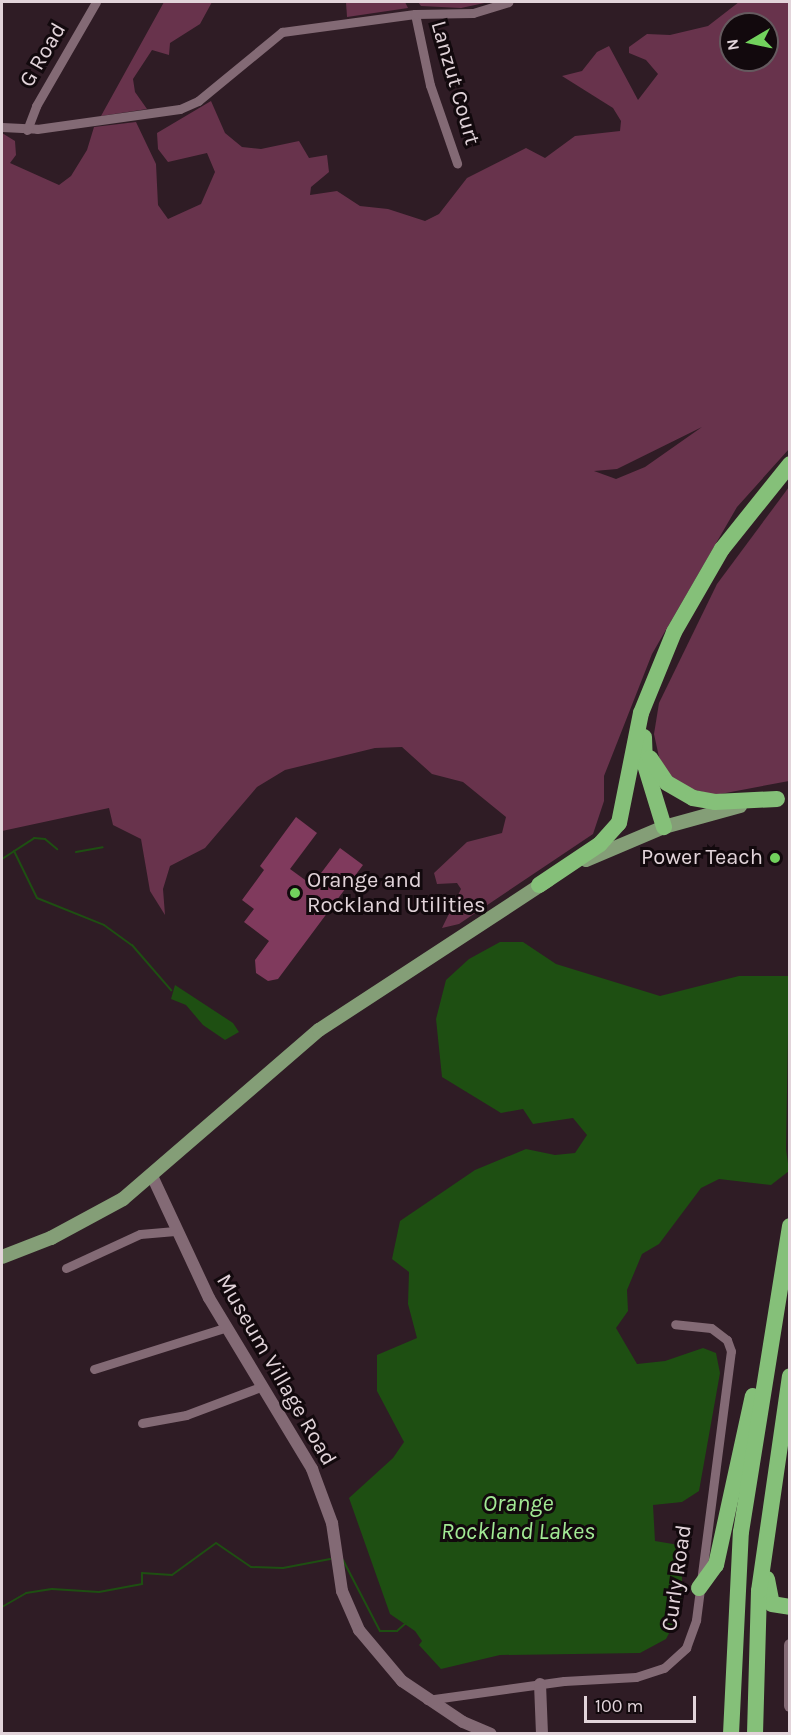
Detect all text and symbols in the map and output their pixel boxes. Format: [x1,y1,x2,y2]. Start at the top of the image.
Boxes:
north arrow [719,12,779,72]
street label: G Road [14,18,72,92]
street label: Lanzut Court [425,18,485,148]
text: N [722,37,743,52]
place label: Power Teach [641,845,763,871]
marker: Power Teach [768,851,782,865]
place label: Orange and Rockland Utilities [307,867,486,918]
marker: Orange and Rockland Utilities [288,886,302,900]
street label: Museum Village Road [210,1269,342,1471]
water label: Orange Rockland Lakes [441,1490,595,1546]
street label: Curly Road [656,1523,698,1633]
scale bar [587,1684,700,1722]
text: 100 m [595,1695,643,1717]

